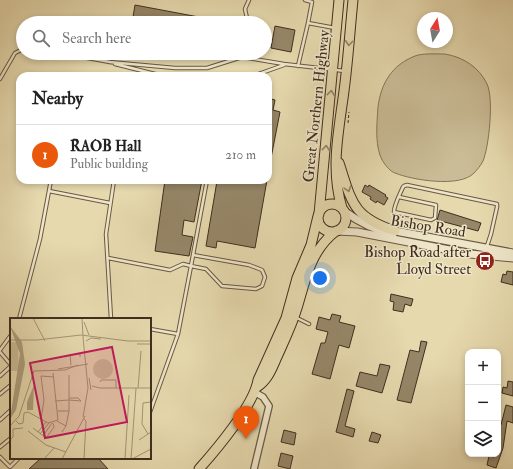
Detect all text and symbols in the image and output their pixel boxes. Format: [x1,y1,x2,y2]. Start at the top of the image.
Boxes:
north arrow [417,12,453,48]
search box [16,16,272,60]
icon: search [30,27,52,49]
text: Search here [62,29,131,48]
street label: Great Northern Highway [299,29,334,183]
one-way arrow [345,40,354,46]
text: Nearby [32,88,83,109]
one-way arrow [327,90,336,96]
text: RAOB Hall [70,137,141,156]
one-way arrow [321,145,330,151]
text: 1 [43,147,47,163]
text: 210 m [225,147,256,163]
text: Public building [70,156,148,172]
one-way arrow [343,185,352,192]
street label: Bishop Road [389,211,468,243]
place label: Bishop Road after Lloyd Street [364,243,471,279]
bus stop icon: Bishop Road after Lloyd Street [474,250,496,272]
your location [310,268,330,288]
inset map [10,318,151,459]
map controls [465,349,501,457]
button: + [465,349,501,385]
button: − [465,385,501,421]
pin: 1 [233,406,259,439]
button: layers [465,421,501,457]

